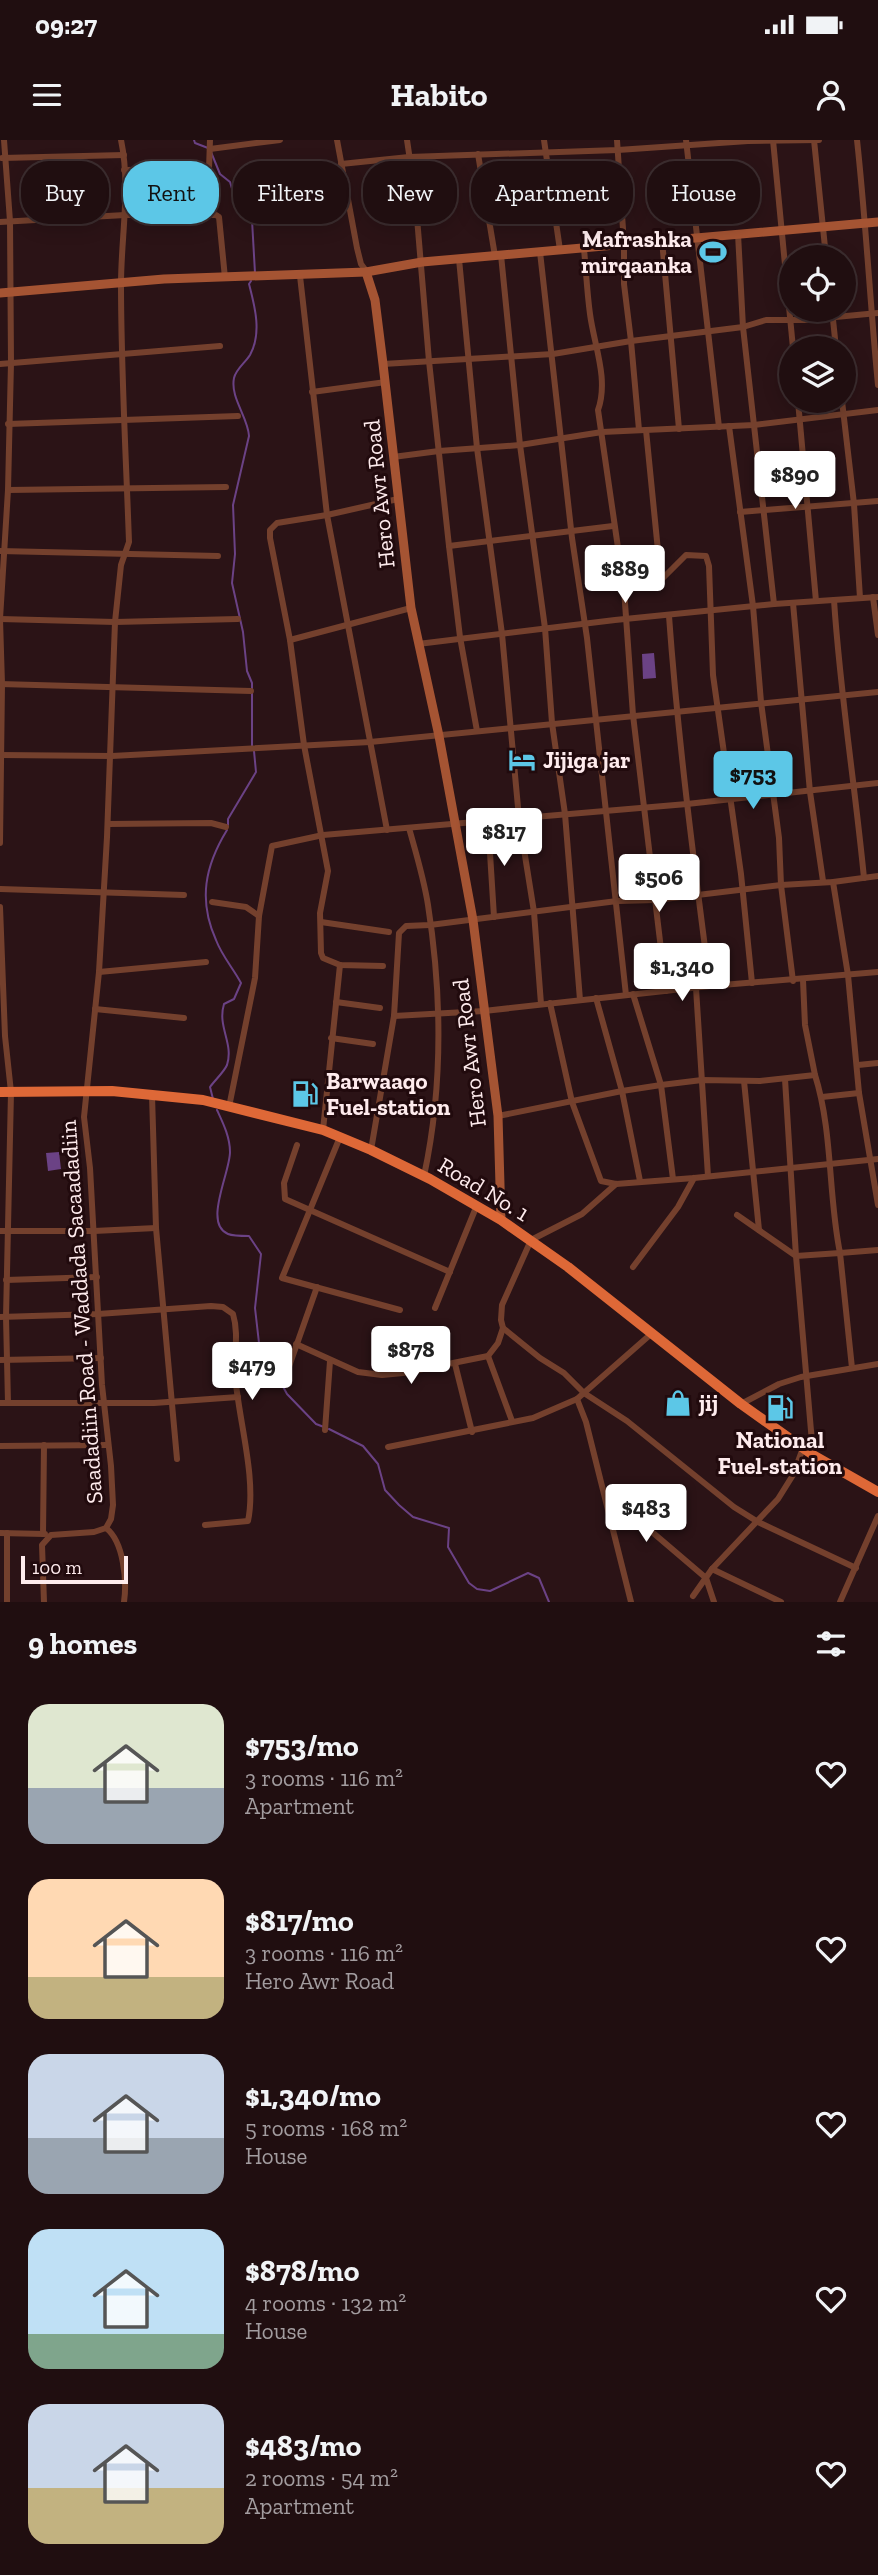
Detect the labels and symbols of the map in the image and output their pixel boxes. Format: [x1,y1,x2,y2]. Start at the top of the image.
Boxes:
place label: Mafrashka mirqaanka [581,225,692,279]
sports icon: Mafrashka mirqaanka [698,237,728,267]
street label: Hero Awr Road [357,418,401,570]
pin: $890 [754,452,836,511]
pin: $889 [584,546,666,605]
hotel icon: Jijiga jar [507,745,537,775]
place label: Jijiga jar [543,746,630,774]
pin: $753 [712,752,794,811]
pin: $817 [463,808,545,868]
pin: $506 [618,854,700,914]
pin: $1,340 [625,944,739,1003]
street label: Hero Awr Road [446,977,492,1129]
place label: Barwaaqo Fuel-station [326,1067,451,1121]
fuel station icon: Barwaaqo Fuel-station [290,1079,320,1109]
street label: Saadadiin Road - Waddada Sacaadadiin [54,1119,108,1505]
street label: Road No. 1 [433,1151,535,1227]
pin: $878 [370,1326,452,1386]
pin: $479 [211,1342,293,1402]
shop icon: jij [663,1388,693,1418]
place label: jij [698,1389,718,1417]
fuel station icon: National Fuel-station [765,1393,795,1423]
place label: National Fuel-station [718,1426,843,1480]
pin: $483 [605,1484,687,1544]
scale bar [21,1553,128,1585]

